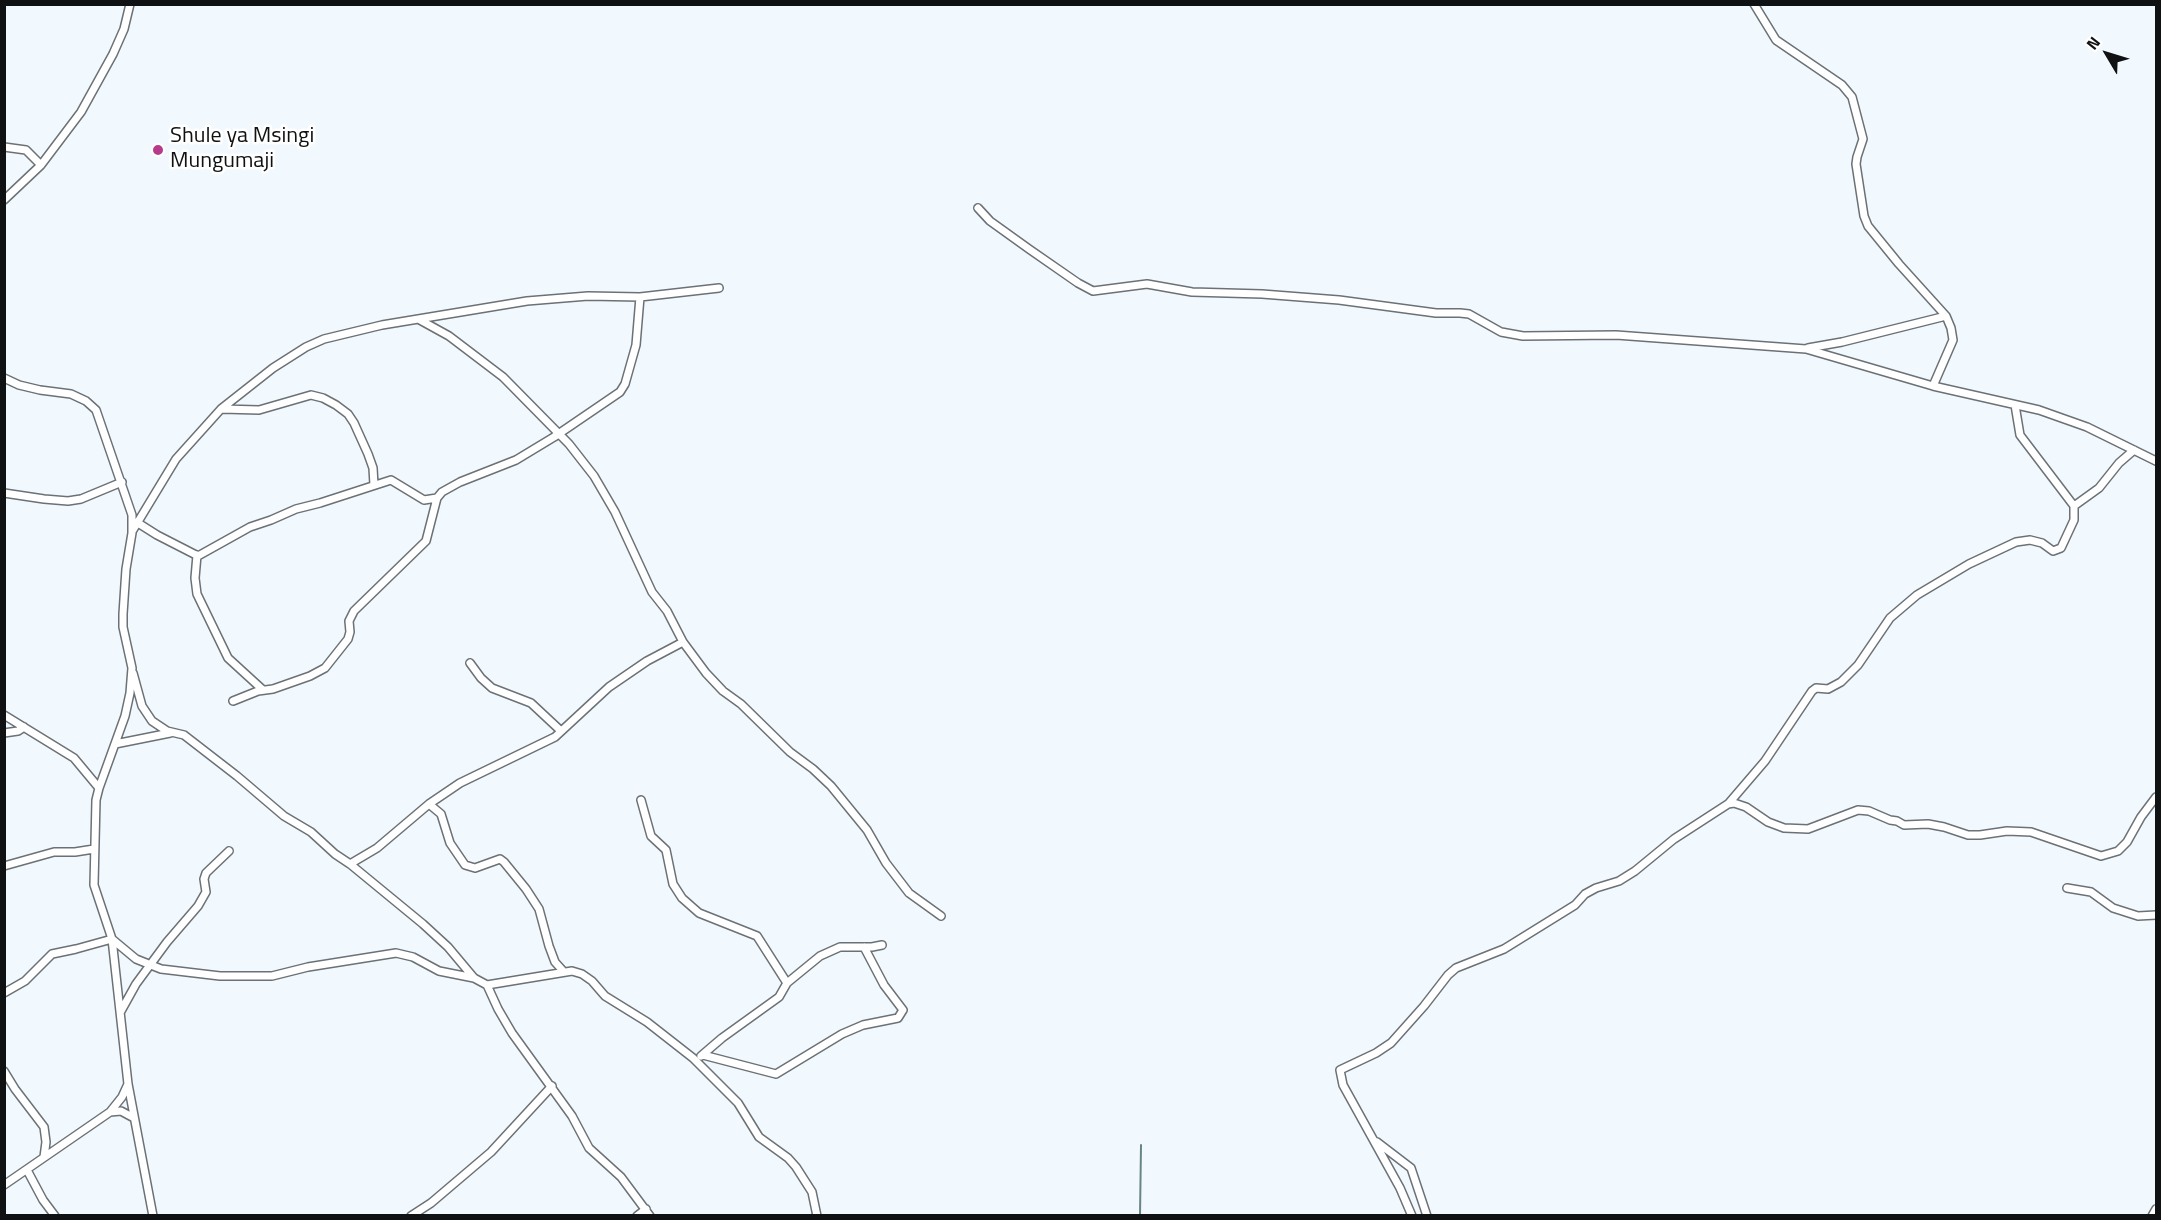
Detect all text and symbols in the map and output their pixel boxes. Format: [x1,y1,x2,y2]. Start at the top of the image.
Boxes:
north arrow [2077,24,2137,84]
text: N [2080,31,2106,55]
place label: Shule ya Msingi Mungumaji [170,124,314,176]
marker: Shule ya Msingi Mungumaji [151,143,165,157]

